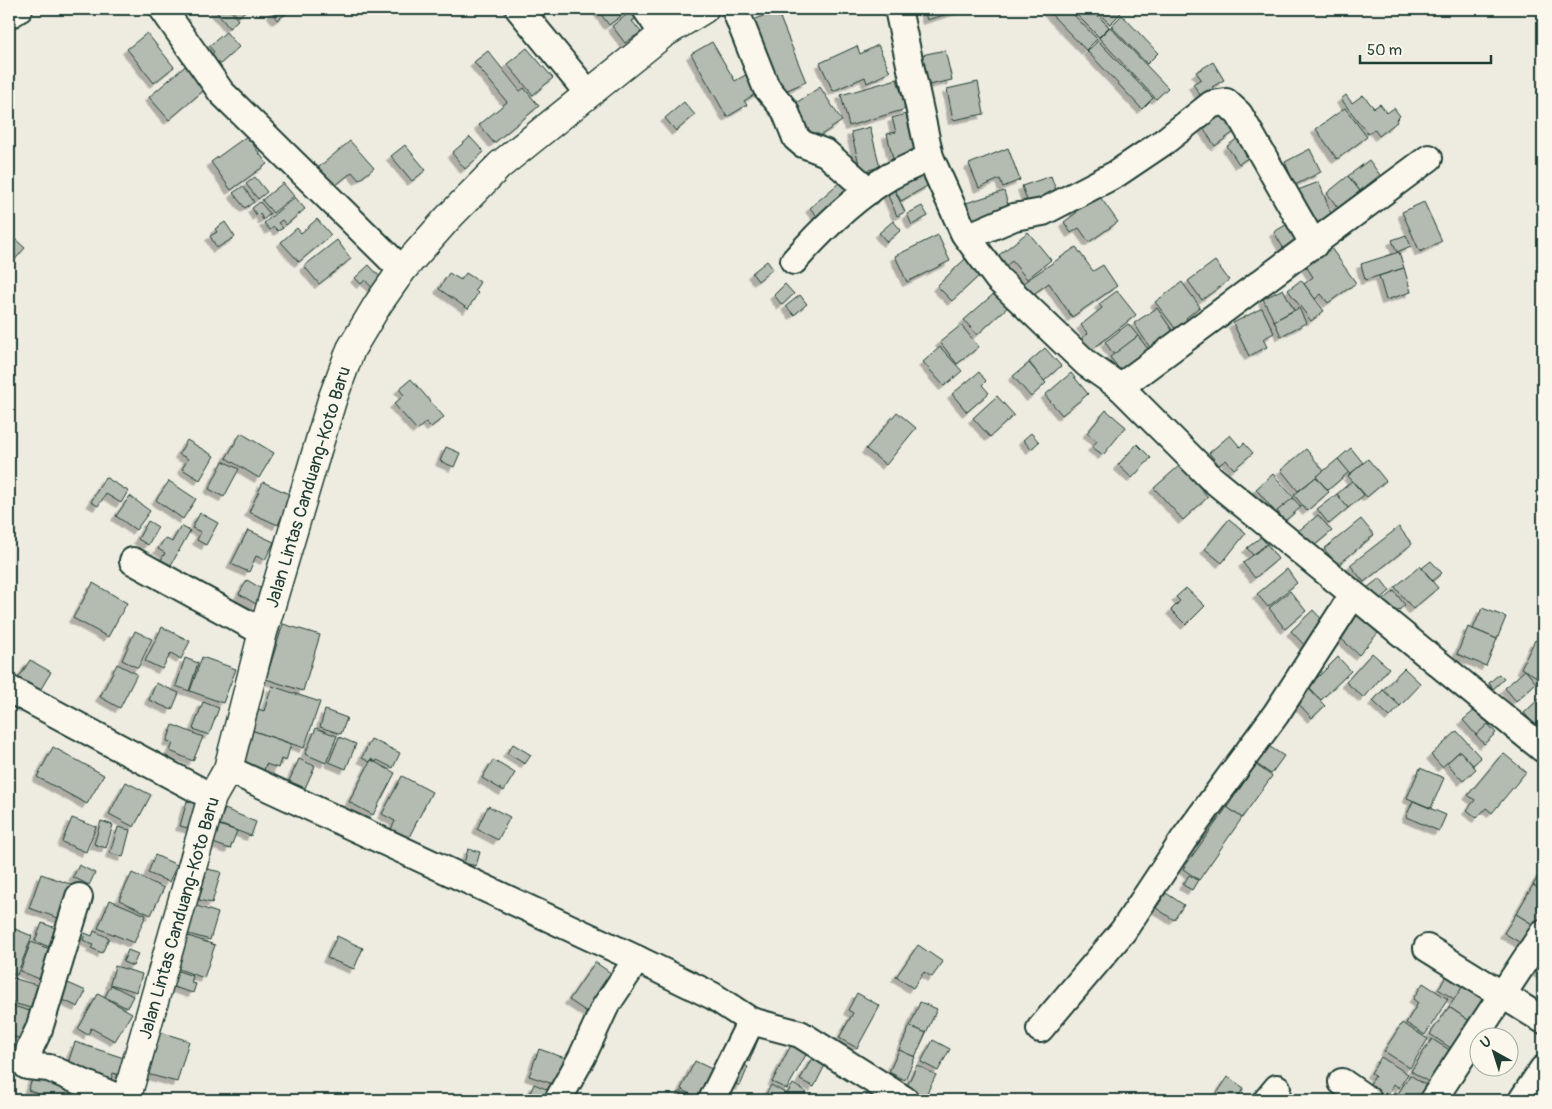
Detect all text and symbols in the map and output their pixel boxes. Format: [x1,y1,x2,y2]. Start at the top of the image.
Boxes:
scale bar [1360,32,1491,64]
text: 50 m [1367,41,1402,60]
street label: Jalan Lintas Canduang-Koto Baru [261,364,356,611]
street label: Jalan Lintas Canduang-Koto Baru [134,794,225,1042]
north arrow [1470,1026,1520,1076]
text: U [1477,1033,1495,1052]

